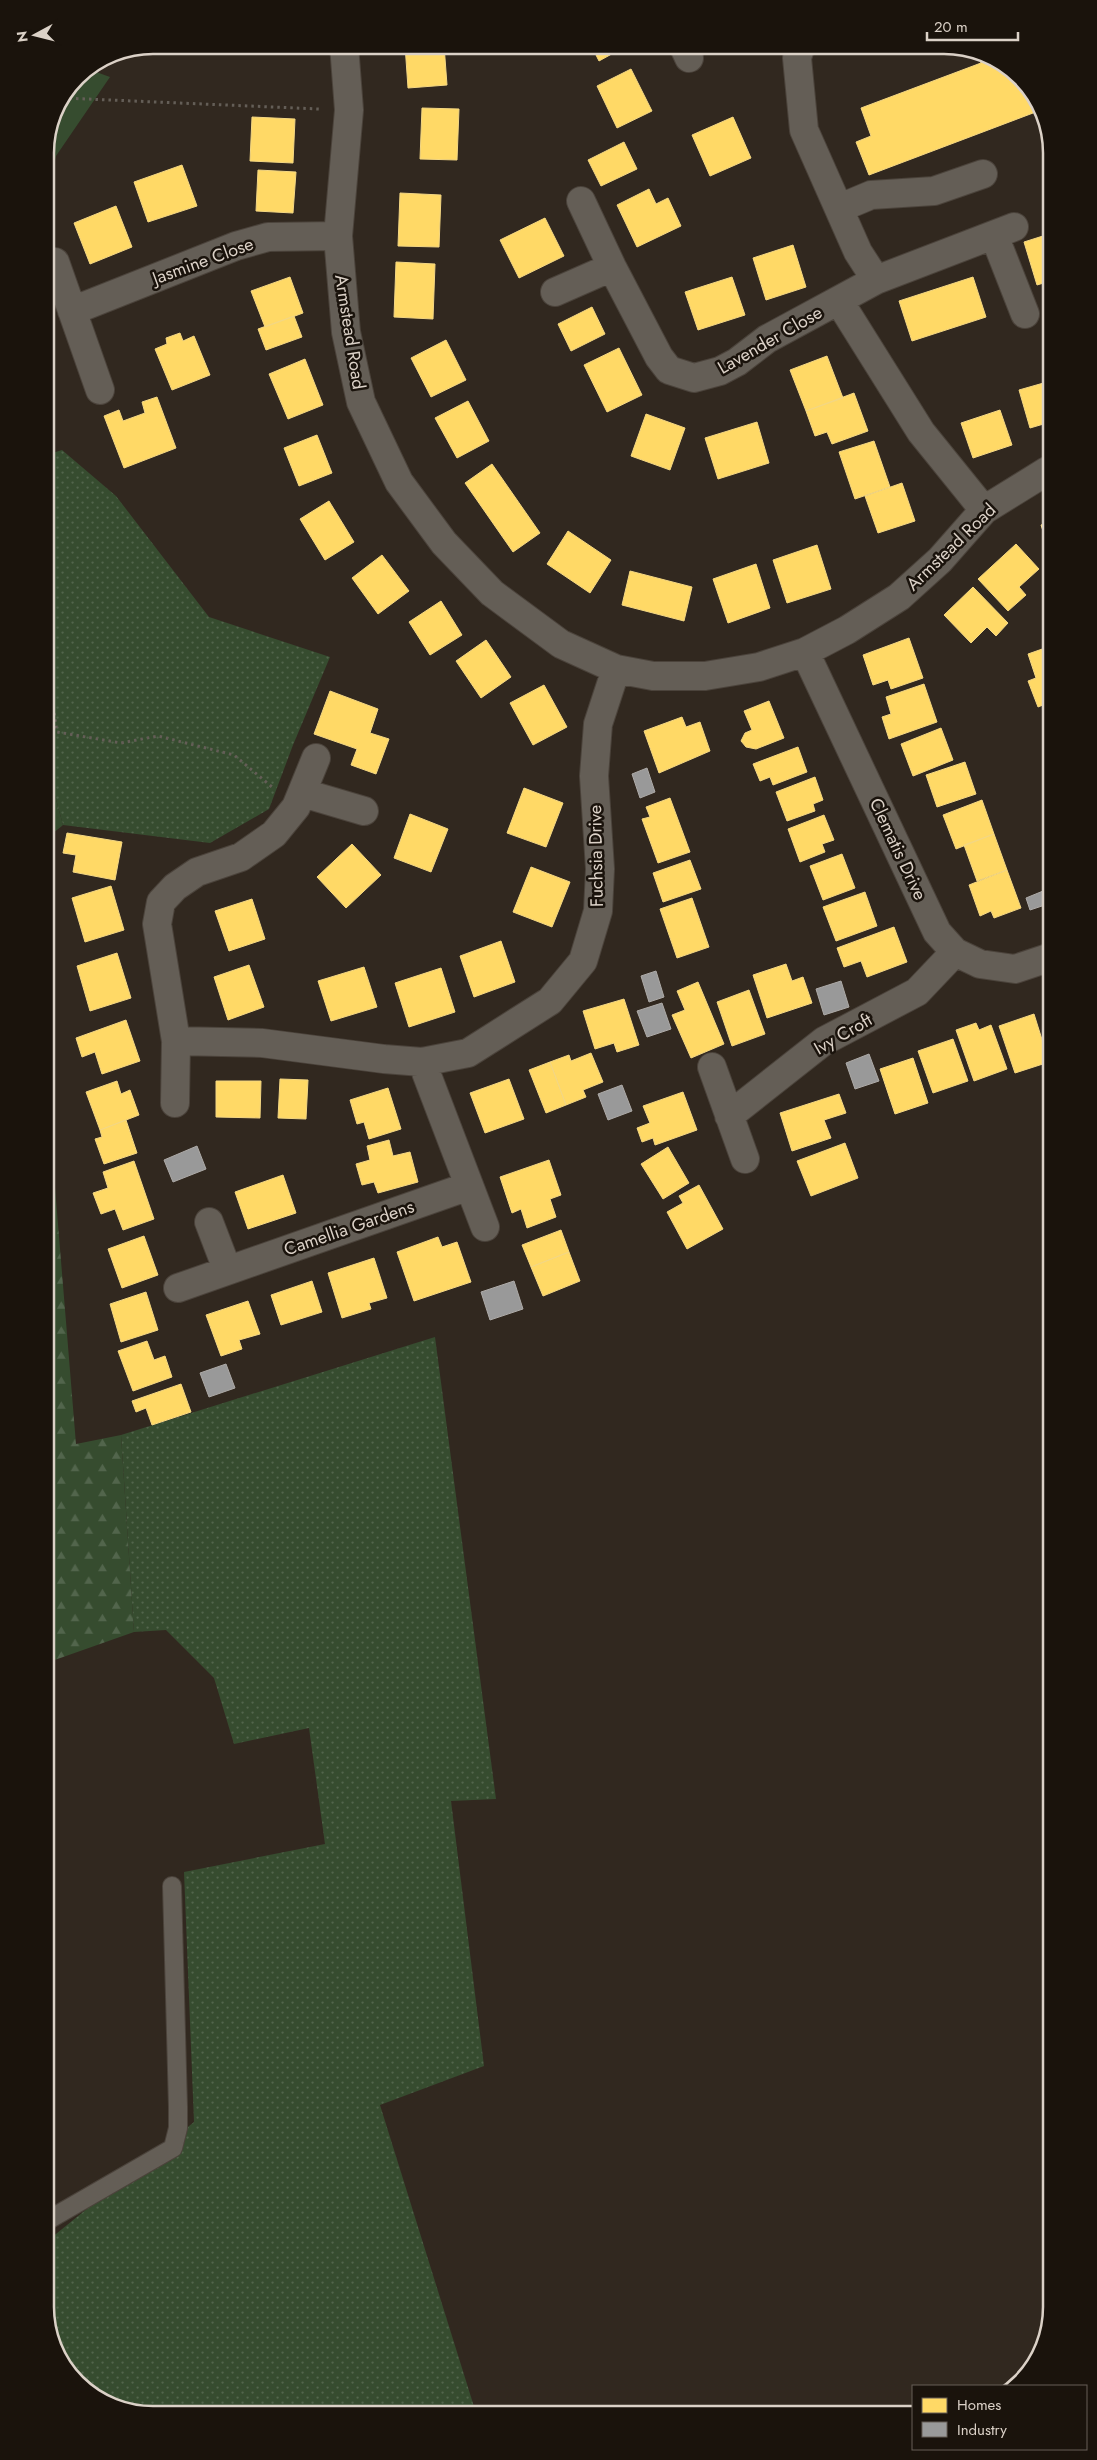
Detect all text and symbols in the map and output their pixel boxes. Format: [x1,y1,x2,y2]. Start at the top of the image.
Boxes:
north arrow [10,10,60,60]
scale bar [927,10,1018,42]
text: 20 m [934,16,968,38]
text: N [11,30,33,43]
street label: Jasmine Close [147,231,257,292]
street label: Armstead Road [328,273,372,391]
street label: Lavender Close [713,299,827,381]
street label: Armstead Road [900,497,1002,597]
street label: Clematis Drive [863,794,933,904]
street label: Fuchsia Drive [582,805,610,907]
street label: Ivy Croft [809,1006,878,1061]
street label: Camellia Gardens [280,1194,418,1262]
legend [912,2385,1087,2450]
text: Homes [957,2394,1001,2416]
text: Industry [957,2419,1007,2441]

